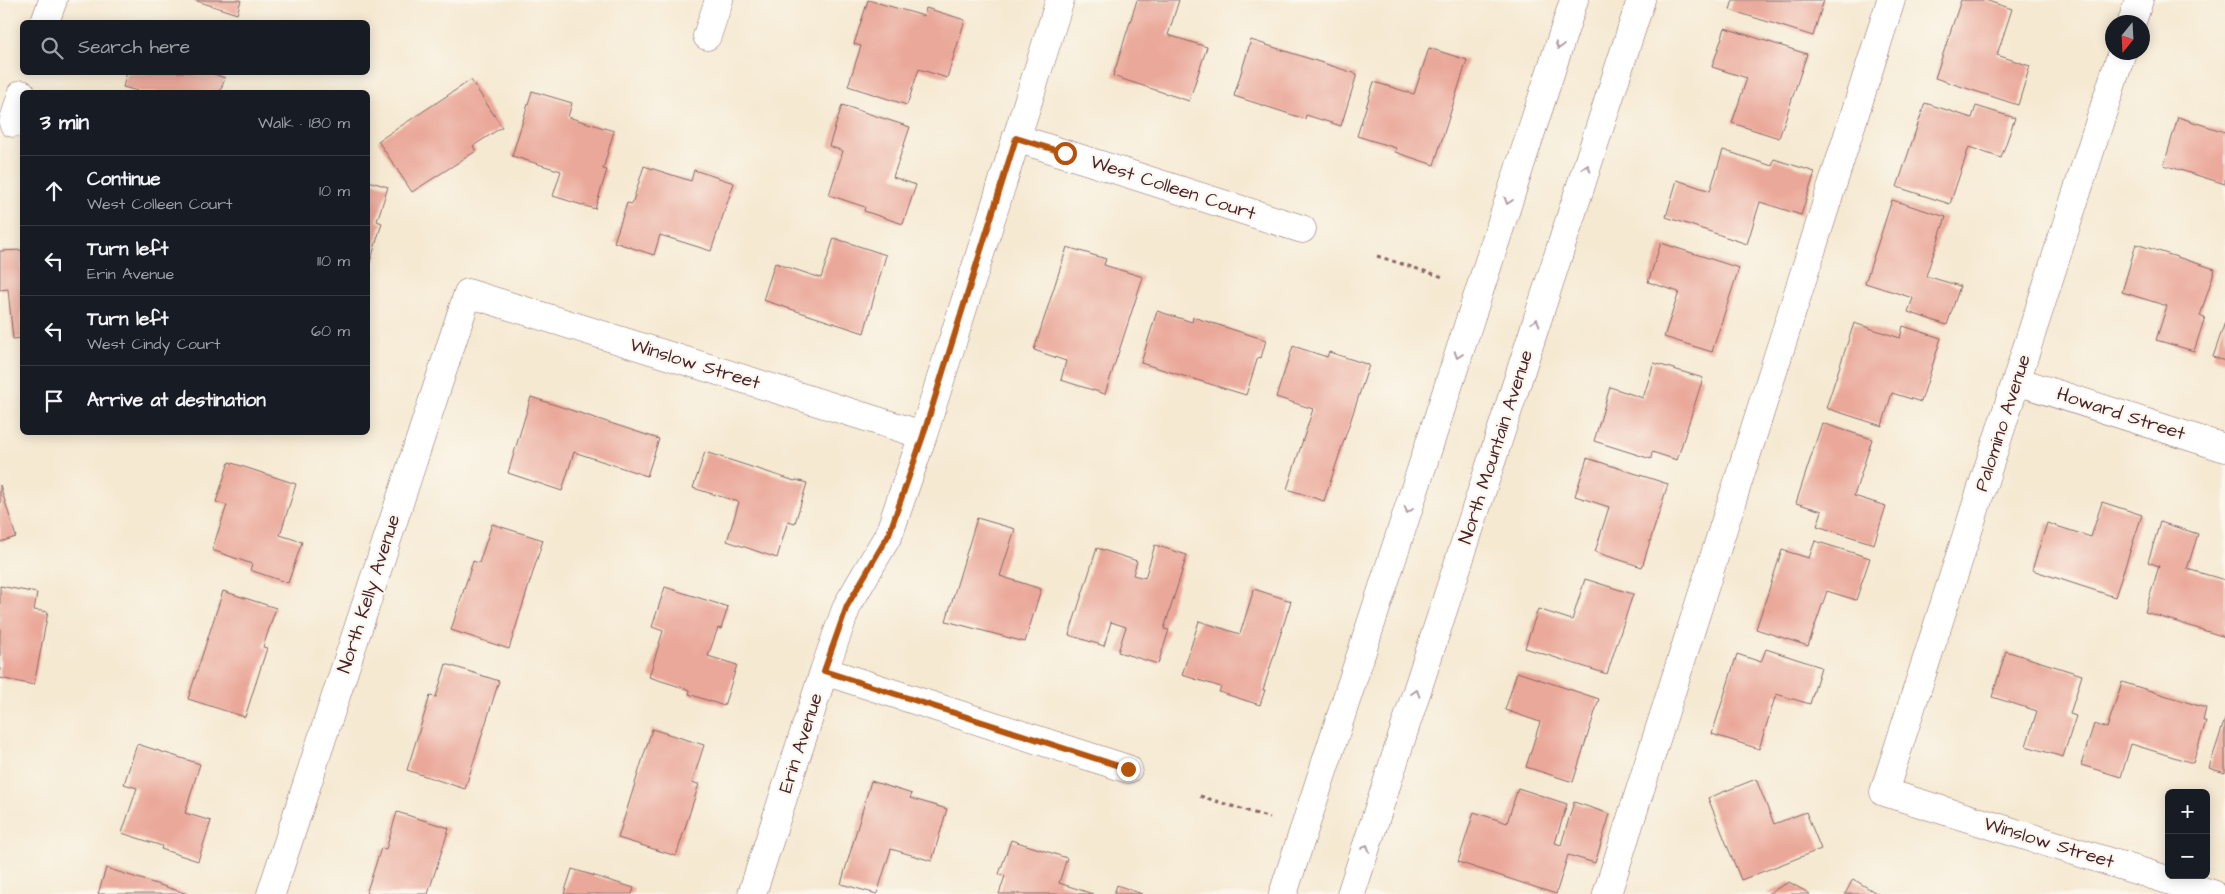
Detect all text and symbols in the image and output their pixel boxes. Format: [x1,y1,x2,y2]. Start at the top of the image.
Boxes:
north arrow [2105,15,2150,60]
search box [20,20,370,75]
icon: search [38,34,66,62]
text: Search here [78,34,190,61]
one-way arrow [1554,42,1564,50]
text: 3 min [40,108,89,137]
text: Walk · 180 m [258,112,350,134]
route start [1054,142,1077,165]
street label: West Colleen Court [1087,148,1260,228]
one-way arrow [1581,164,1591,172]
text: Continue [87,166,161,193]
icon: ahead [40,177,68,205]
text: 10 m [319,180,350,202]
text: West Colleen Court [87,193,232,215]
one-way arrow [1504,196,1514,205]
text: Turn left [87,236,168,263]
icon: left [40,247,68,275]
text: 110 m [317,250,350,272]
text: Erin Avenue [87,263,174,285]
text: Turn left [87,306,168,333]
icon: left [40,317,68,345]
one-way arrow [1531,318,1541,327]
text: 60 m [311,320,350,342]
street label: Winslow Street [626,331,764,397]
text: West Cindy Court [87,333,221,355]
street label: North Mountain Avenue [1452,347,1540,547]
one-way arrow [1454,351,1464,359]
street label: Palomino Avenue [1968,351,2038,495]
street label: Howard Street [2053,381,2189,448]
icon: arrive [40,387,68,415]
text: Arrive at destination [87,387,266,414]
one-way arrow [1403,505,1413,514]
street label: North Kelly Avenue [331,511,408,677]
one-way arrow [1410,689,1420,698]
street label: Erin Avenue [772,690,830,796]
route end [1117,758,1140,781]
map controls [2165,789,2210,879]
button: + [2165,789,2210,834]
street label: Winslow Street [1980,810,2118,876]
button: − [2165,834,2210,879]
one-way arrow [1360,844,1370,852]

